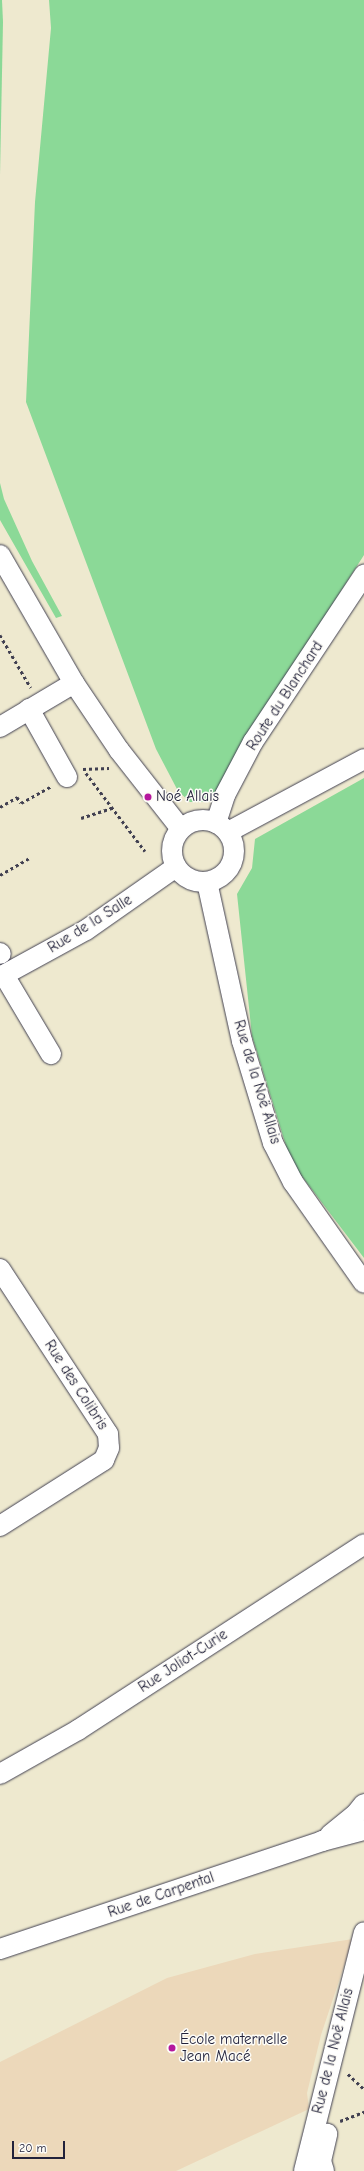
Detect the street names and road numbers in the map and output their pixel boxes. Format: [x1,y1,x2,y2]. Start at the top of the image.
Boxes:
street label: Route du Blanchard [243,638,327,754]
street label: Rue de la Salle [45,891,135,957]
street label: Rue de la Noë Allais [230,1018,284,1146]
street label: Rue des Colibris [40,1337,112,1433]
street label: Rue Joliot-Curie [135,1626,231,1696]
street label: Rue de Carpental [106,1868,216,1922]
street label: Rue de la Noë Allais [309,1986,357,2116]

